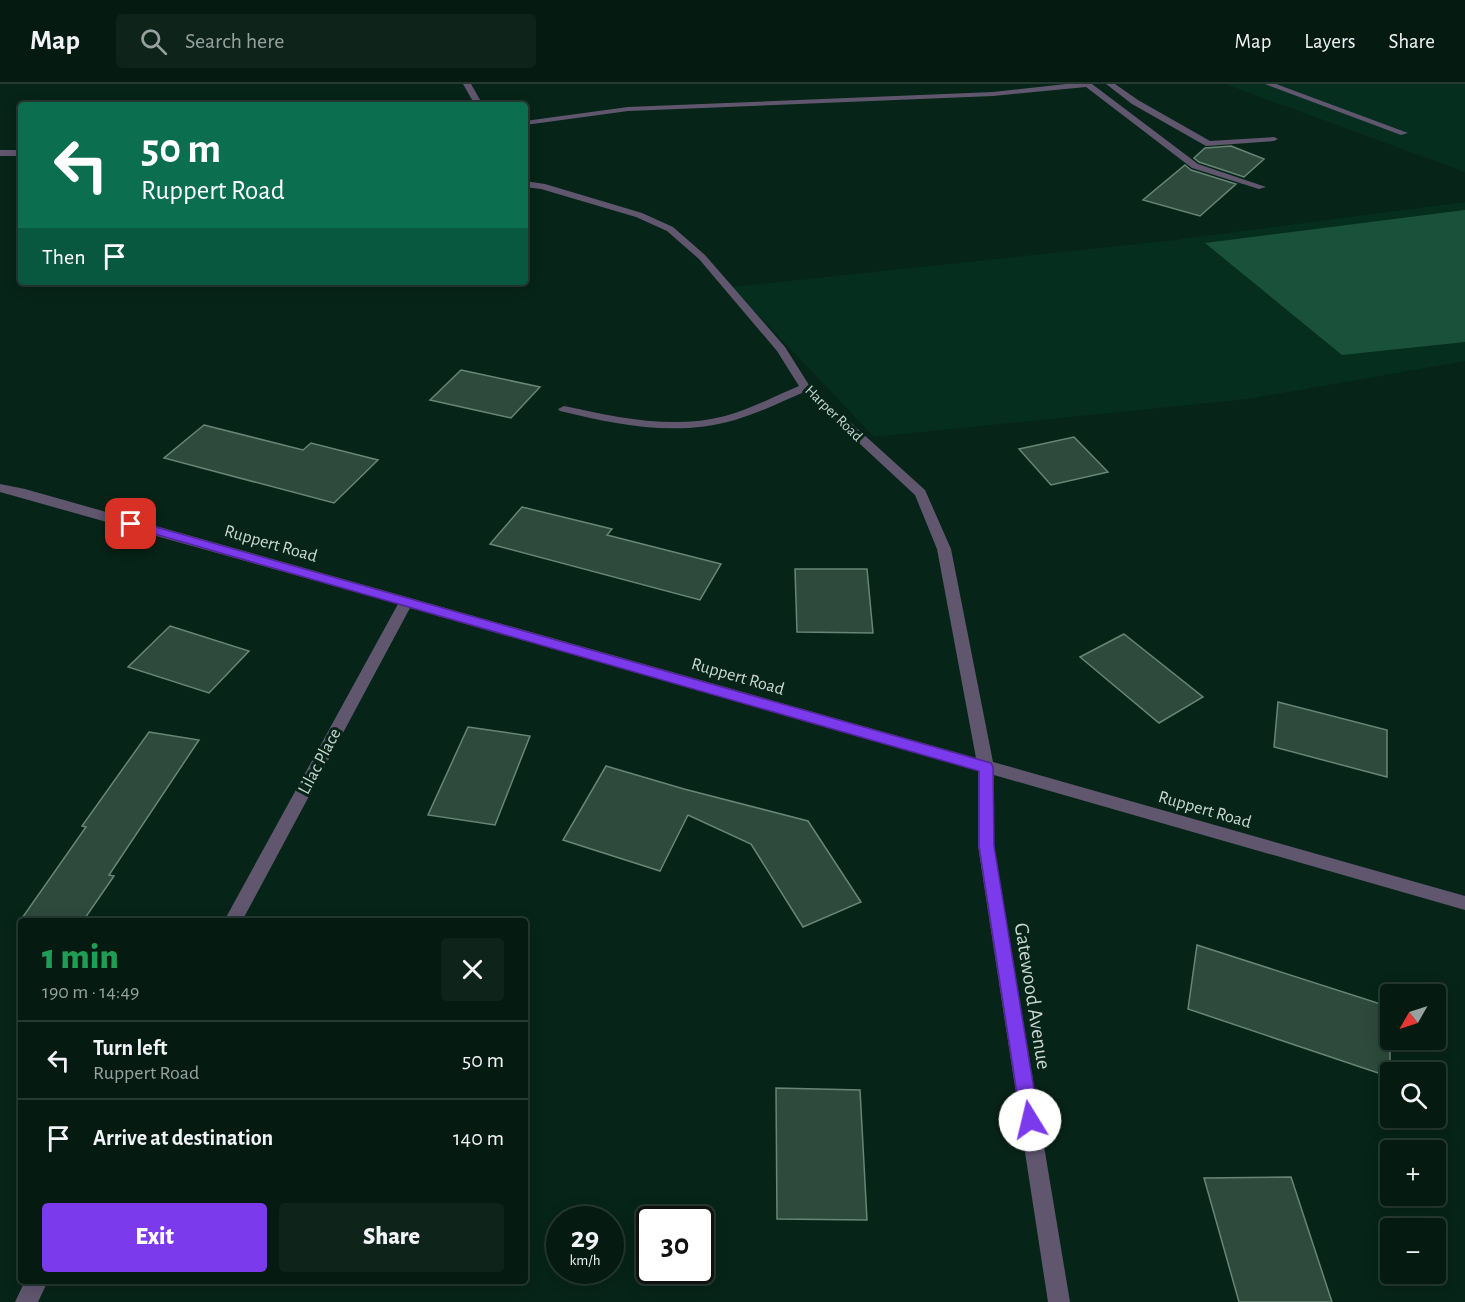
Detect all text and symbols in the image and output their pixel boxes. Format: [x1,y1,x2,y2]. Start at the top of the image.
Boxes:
search box [116,14,536,68]
icon: search [137,25,170,58]
text: Map [30,27,80,55]
text: Search here [185,30,284,52]
text: Map [1235,31,1271,52]
text: Layers [1304,31,1355,52]
text: Share [1388,31,1435,52]
icon: left [42,126,120,204]
text: 50 m [141,128,221,170]
text: Ruppert Road [141,177,285,204]
icon: arrive [98,240,131,273]
text: Then [42,246,86,268]
street label: Harper Road [802,383,865,444]
pin [105,498,156,549]
icon: arrive [114,507,147,540]
street label: Ruppert Road [222,522,319,566]
street label: Ruppert Road [689,655,786,699]
street label: Lilac Place [295,726,345,797]
street label: Ruppert Road [1156,788,1253,832]
street label: Gatewood Avenue [1011,921,1054,1071]
button: close [441,938,504,1001]
text: 1 min [42,939,119,975]
text: 190 m · 14:49 [42,982,139,1002]
north arrow [1380,984,1446,1050]
map controls [1380,984,1446,1284]
text: Turn left [93,1037,167,1059]
icon: left [42,1044,75,1077]
text: 50 m [462,1049,504,1071]
button: search [1380,1062,1446,1128]
text: Ruppert Road [93,1063,199,1083]
position arrow [998,1088,1062,1152]
icon: arrive [42,1122,75,1155]
text: Arrive at destination [93,1127,273,1149]
text: 140 m [453,1127,504,1149]
button: + [1380,1140,1446,1206]
button: Exit [42,1203,267,1272]
button: Share [279,1203,504,1272]
speed limit sign: 30 [636,1206,714,1284]
button: − [1380,1218,1446,1284]
text: 29 [571,1223,599,1253]
text: km/h [570,1253,600,1268]

